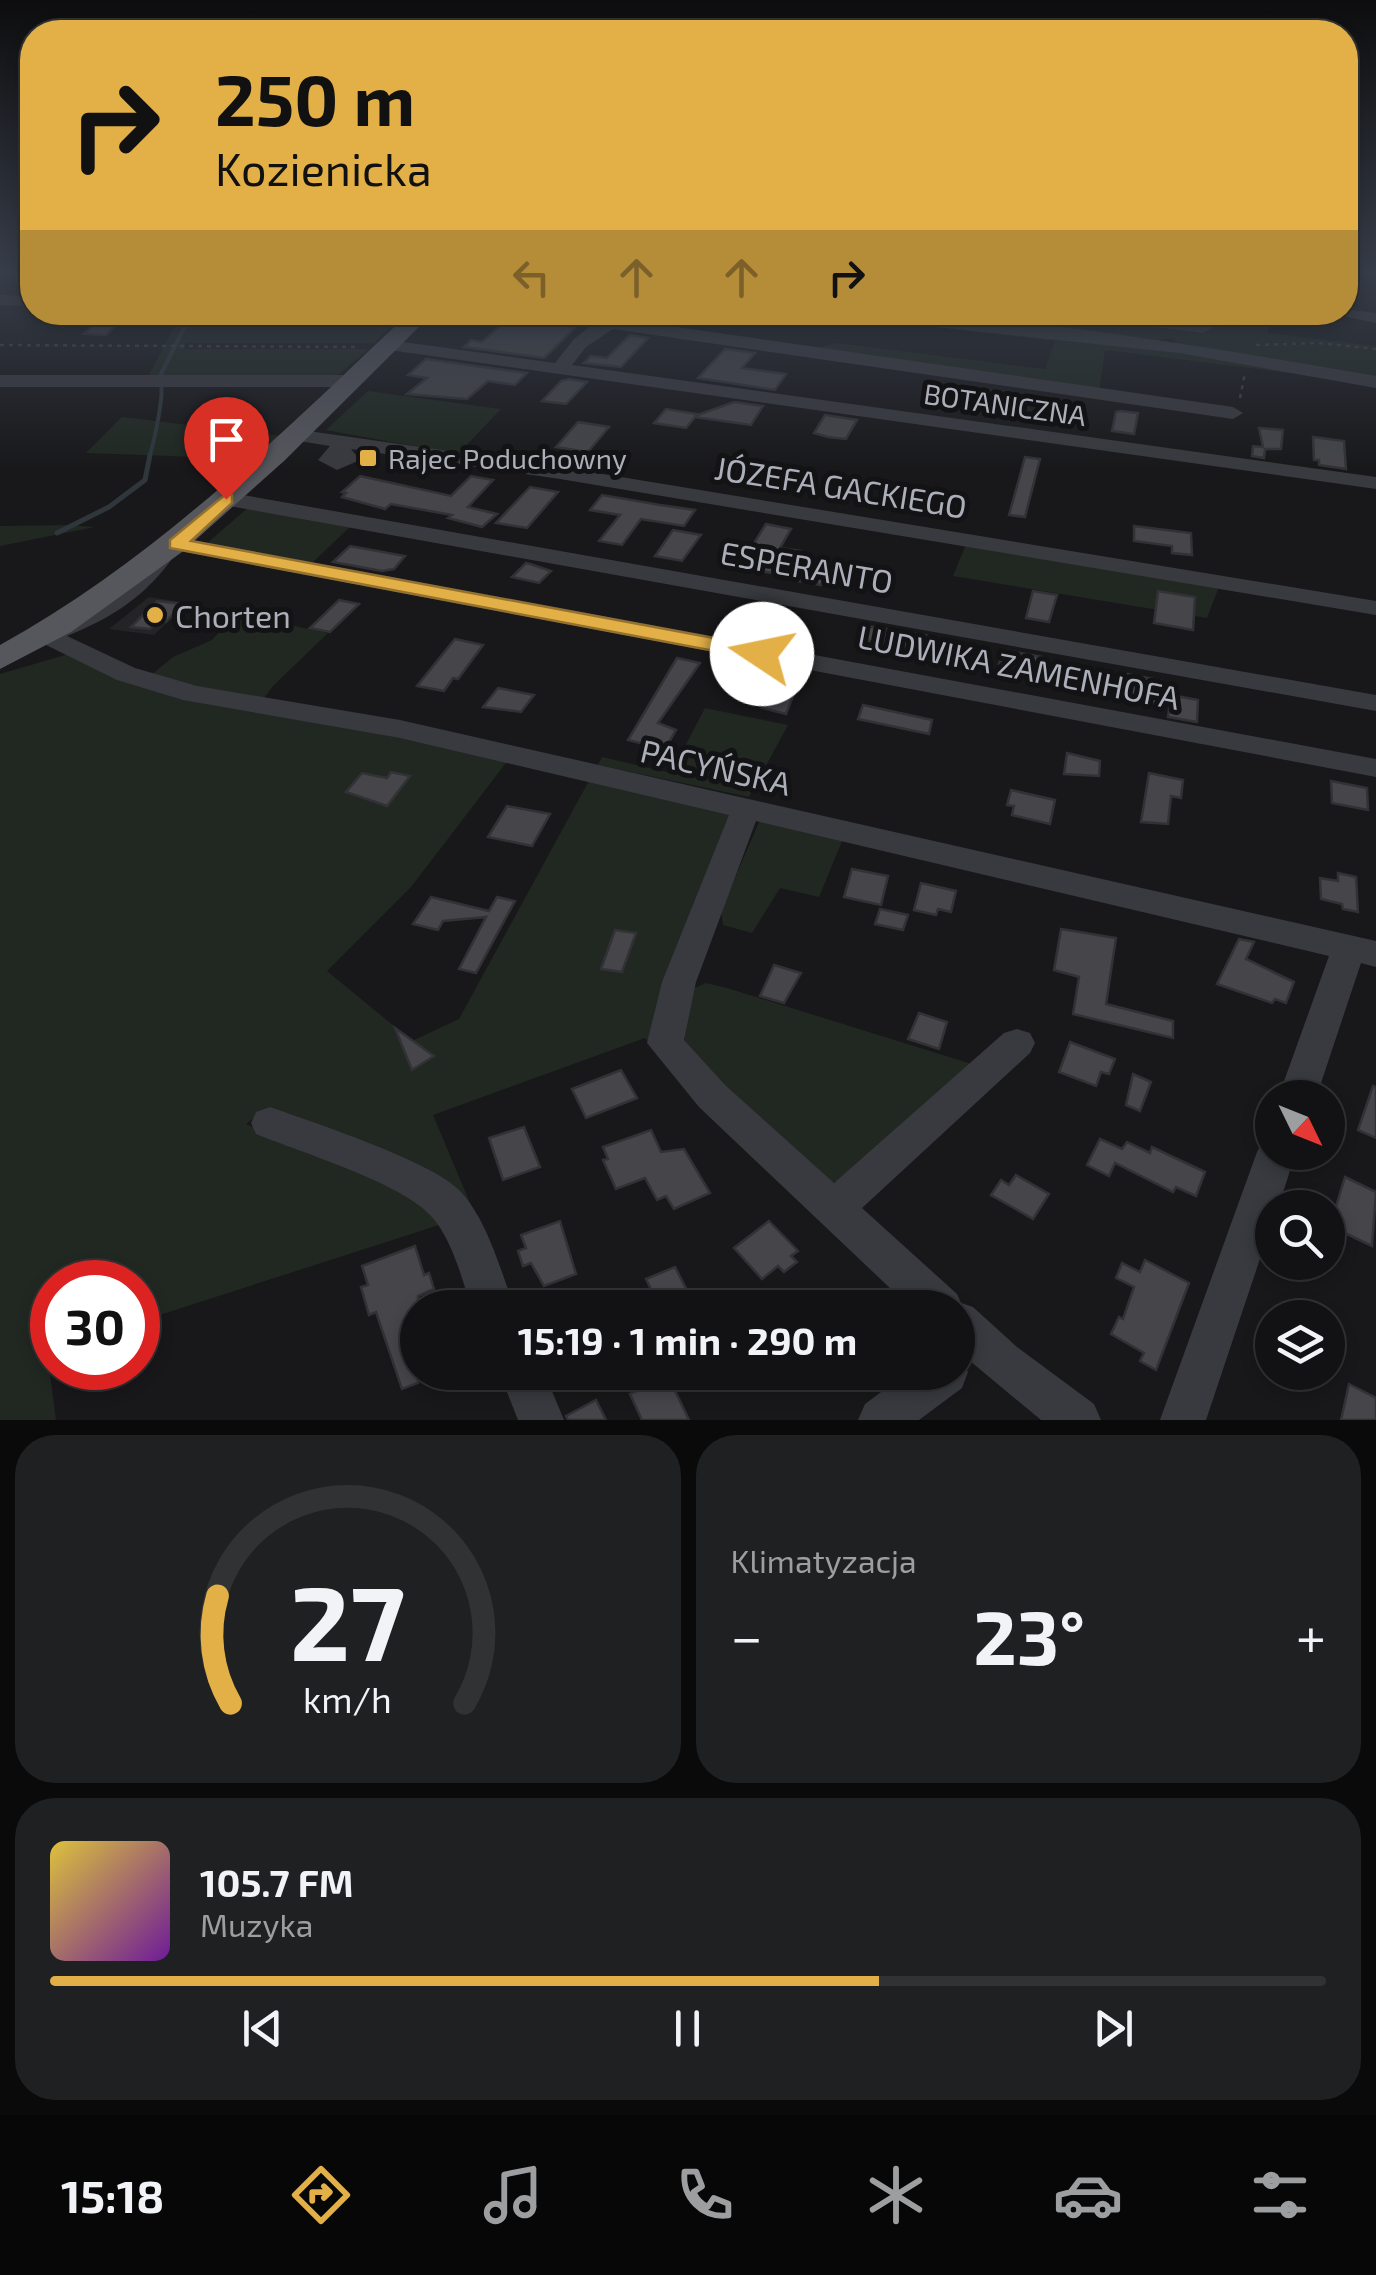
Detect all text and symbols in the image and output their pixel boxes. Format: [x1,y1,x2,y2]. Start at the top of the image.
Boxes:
text: 250 m [215,56,415,140]
icon: right [50,60,180,190]
text: Kozienicka [215,141,432,195]
icon: left [504,250,559,305]
icon: ahead [609,250,664,305]
icon: ahead [714,250,769,305]
icon: right [819,250,874,305]
street label: BOTANICZNA [922,376,1089,432]
pin [184,397,269,500]
icon: arrive [199,412,254,467]
place label: Rajec Poduchowny [388,441,627,475]
marker: Rajec Poduchowny [357,447,379,469]
street label: JÓZEFA GACKIEGO [712,447,970,525]
street label: ESPERANTO [718,532,896,600]
place label: Chorten [175,596,291,634]
position arrow [710,602,814,706]
marker: Chorten [144,604,166,626]
street label: LUDWIKA ZAMENHOFA [855,616,1183,716]
street label: PACYŃSKA [637,730,795,802]
north arrow [1255,1080,1345,1170]
map controls [1255,1080,1345,1390]
button: search [1255,1190,1345,1280]
speed limit sign: 30 [30,1260,160,1390]
button: layers [1255,1300,1345,1390]
text: 15:19 · 1 min · 290 m [518,1317,857,1363]
text: Klimatyzacja [731,1541,917,1579]
text: 27 [290,1557,405,1682]
text: 23° [973,1590,1085,1680]
text: − [731,1602,763,1668]
text: + [1296,1602,1326,1668]
text: km/h [303,1677,392,1720]
text: 105.7 FM [200,1859,354,1905]
text: Muzyka [200,1905,313,1943]
icon: previous [235,2001,290,2056]
icon: pause [660,2001,715,2056]
icon: next [1086,2001,1141,2056]
icon: directions [286,2160,356,2230]
icon: music [478,2160,548,2230]
icon: phone [670,2160,740,2230]
icon: climate [861,2160,931,2230]
icon: car [1053,2160,1123,2230]
icon: filters [1245,2160,1315,2230]
text: 15:18 [61,2168,164,2222]

